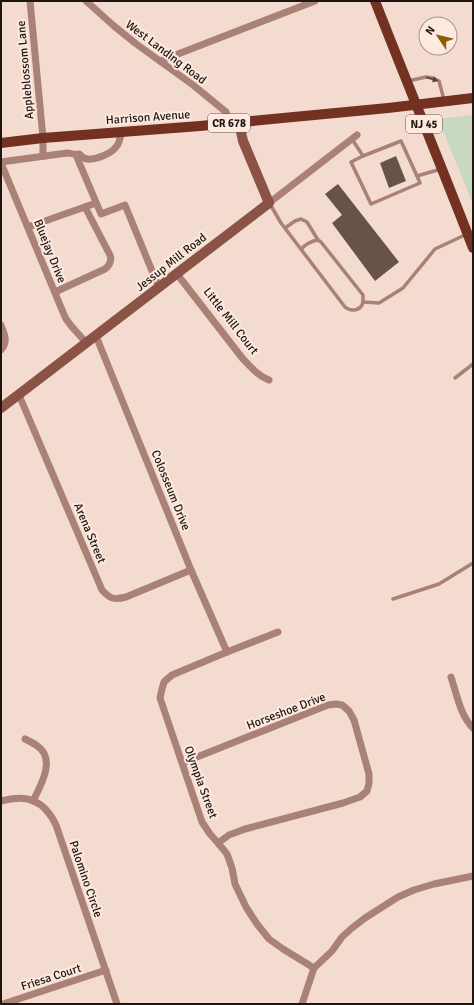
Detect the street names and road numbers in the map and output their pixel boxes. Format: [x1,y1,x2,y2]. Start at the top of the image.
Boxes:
street label: West Landing Road [122,17,209,88]
street label: Appleblossom Lane [14,20,37,120]
street label: Harrison Avenue [105,107,191,128]
road number: CR 678 [208,114,250,132]
road number: NJ 45 [406,115,442,133]
street label: Bluejay Drive [30,217,69,285]
street label: Jessup Mill Road [133,230,210,295]
street label: Little Mill Court [200,285,261,358]
street label: Colosseum Drive [148,448,193,532]
street label: Arena Street [70,501,109,566]
street label: Horseshoe Drive [244,689,328,733]
street label: Olympia Street [180,744,221,820]
street label: Palomino Circle [65,839,106,920]
street label: Friesa Court [19,961,83,994]

